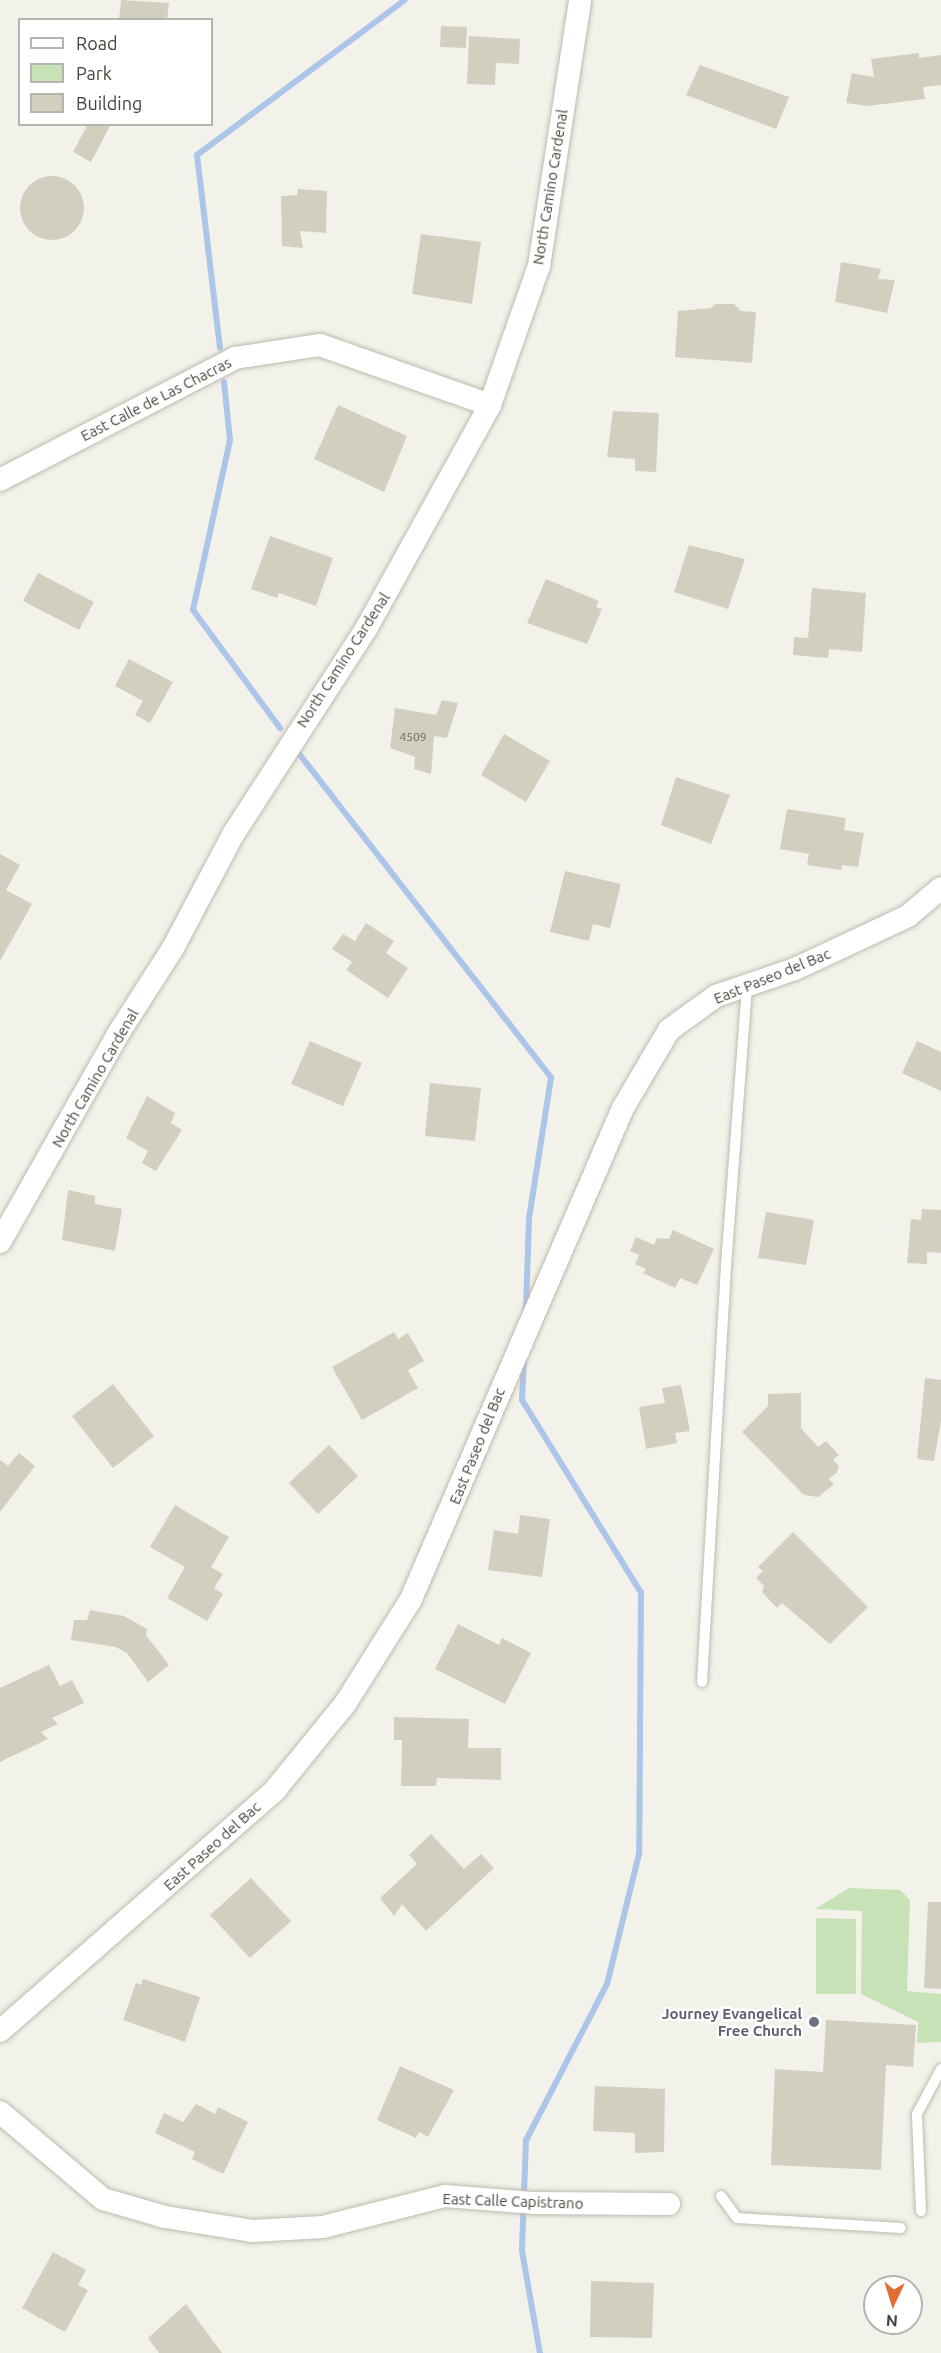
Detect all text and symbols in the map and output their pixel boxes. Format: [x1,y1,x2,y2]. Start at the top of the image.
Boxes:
legend [18,18,213,126]
text: Road [76,33,118,53]
text: Park [76,63,112,83]
text: Building [76,93,142,113]
street label: North Camino Cardenal [529,108,571,266]
street label: East Calle de Las Chacras [78,353,234,445]
street label: North Camino Cardenal [293,589,393,731]
house number: 4509 [399,730,427,744]
street label: East Paseo del Bac [711,944,833,1008]
street label: North Camino Cardenal [48,1005,142,1151]
street label: East Paseo del Bac [445,1385,509,1507]
street label: East Paseo del Bac [160,1798,264,1894]
place label: Journey Evangelical Free Church [662,2004,802,2039]
marker: Journey Evangelical Free Church [807,2015,821,2029]
street label: East Calle Capistrano [442,2190,584,2212]
north arrow [863,2275,923,2335]
text: N [885,2312,898,2330]

